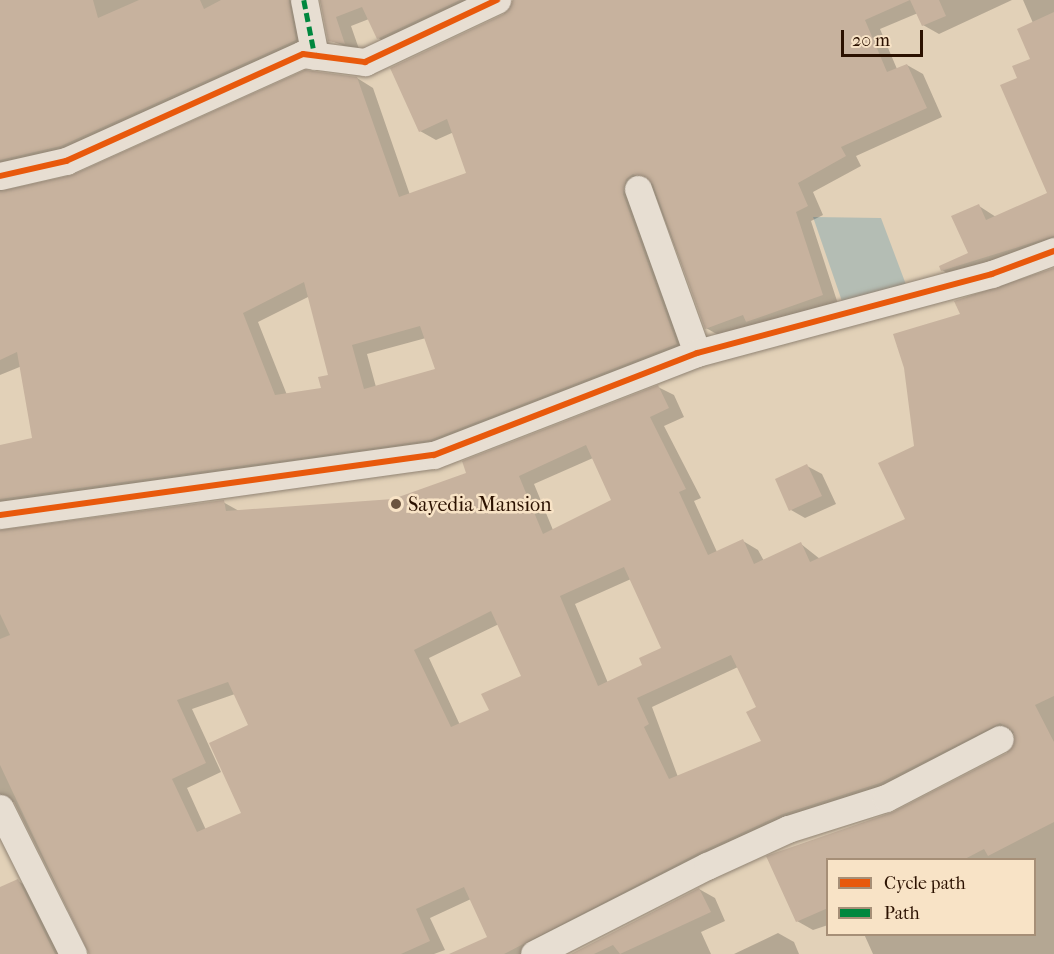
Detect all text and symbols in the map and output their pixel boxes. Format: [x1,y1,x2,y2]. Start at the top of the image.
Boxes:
scale bar [844,18,926,56]
text: 20 m [852,30,890,51]
place label: Sayedia Mansion [408,492,552,516]
marker: Sayedia Mansion [389,497,403,511]
legend [826,858,1036,936]
text: Cycle path [884,873,965,894]
text: Path [884,903,920,924]

